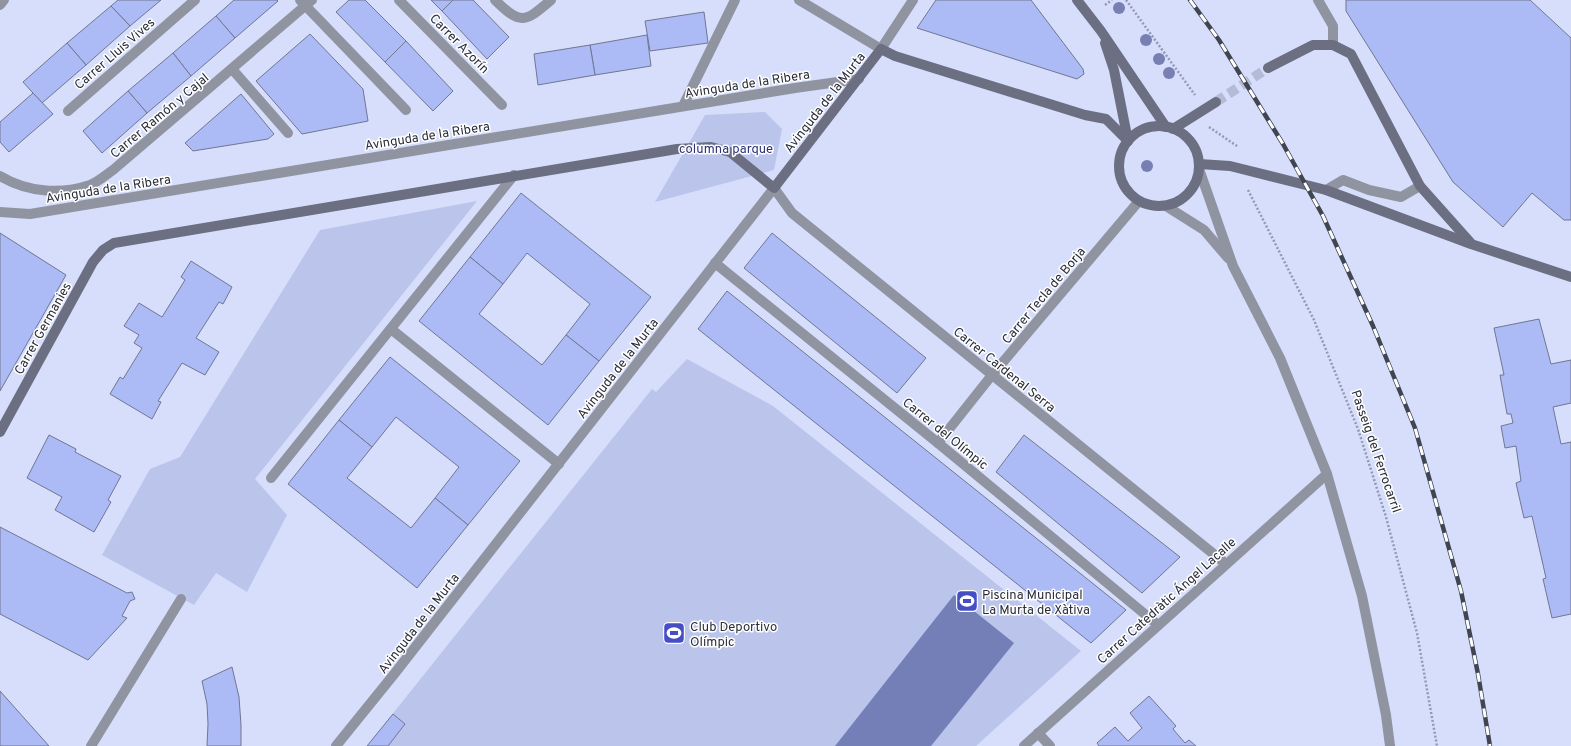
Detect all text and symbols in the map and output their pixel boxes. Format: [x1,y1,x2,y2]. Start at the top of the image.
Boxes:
street label: Carrer Azorín [425,11,492,78]
street label: Carrer Lluis Vives [72,15,159,94]
street label: Avinguda de la Murta [781,50,870,157]
street label: Avinguda de la Ribera [684,67,811,103]
street label: Carrer Ramón y Cajal [108,71,213,162]
street label: Avinguda de la Ribera [364,119,491,155]
park label: columna parque [679,142,773,158]
street label: Avinguda de la Ribera [45,172,172,208]
street label: Carrer Tecla de Borja [999,245,1090,348]
street label: Carrer Germanies [12,280,76,378]
street label: Avinguda de la Murta [574,316,663,423]
street label: Carrer Cardenal Serra [949,324,1058,417]
street label: Passeig del Ferrocarril [1347,388,1404,515]
street label: Carrer del Olímpic [899,395,991,474]
street label: Carrer Catedràtic Ángel Lacalle [1093,533,1240,668]
street label: Avinguda de la Murta [375,571,464,678]
sports icon: Piscina Municipal La Murta de Xàtiva [954,588,980,614]
place label: Piscina Municipal La Murta de Xàtiva [982,588,1090,619]
sports icon: Club Deportivo Olímpic [661,620,687,646]
place label: Club Deportivo Olímpic [690,620,777,651]

